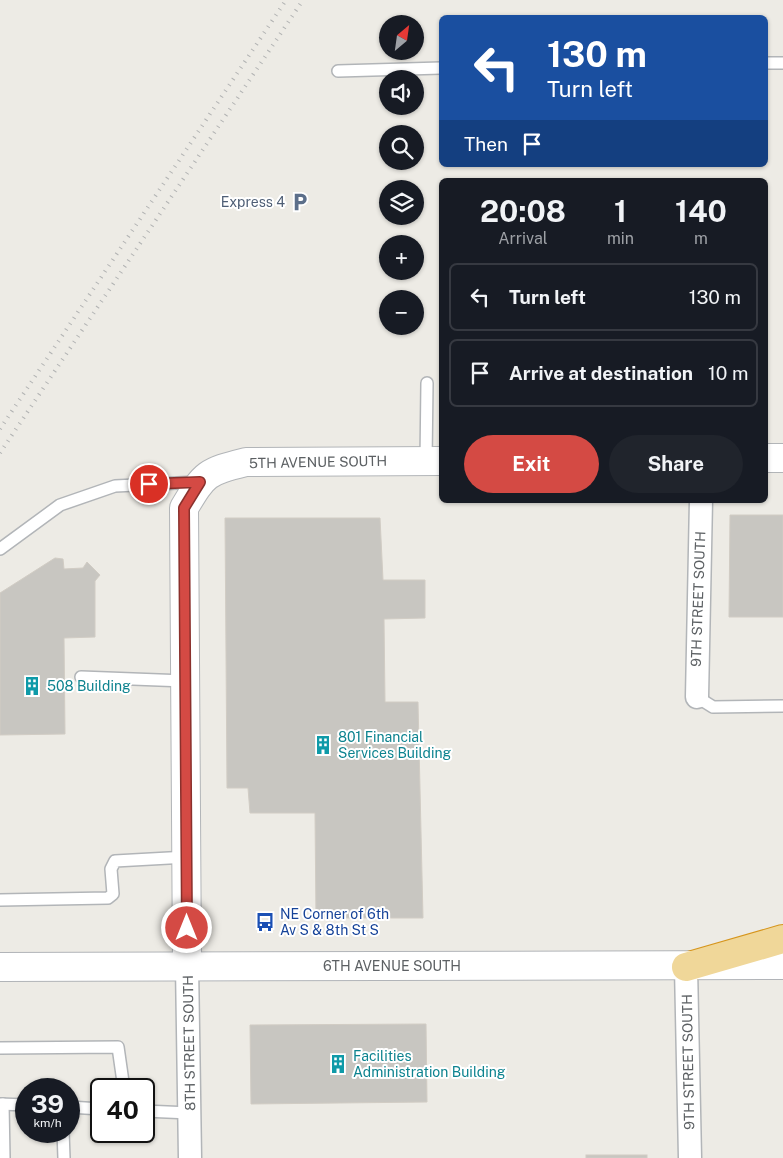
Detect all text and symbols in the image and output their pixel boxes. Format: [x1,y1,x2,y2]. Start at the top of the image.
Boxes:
north arrow [379,15,424,60]
map controls [379,15,424,335]
text: 130 m [547,34,647,75]
icon: left [464,35,529,100]
button: sound [379,70,424,115]
text: Turn left [547,76,633,102]
button: search [379,125,424,170]
icon: arrive [518,130,546,158]
text: Then [464,133,508,155]
button: layers [379,180,424,225]
parking icon: Express 4 [289,191,311,213]
text: 20:08 [480,193,566,229]
text: 1 [614,193,627,229]
text: 140 [675,193,727,229]
place label: Express 4 [221,194,285,210]
text: Arrival [498,229,548,248]
text: min [607,229,634,248]
text: m [694,229,708,248]
button: + [379,235,424,280]
icon: left [466,283,494,311]
text: Turn left [509,286,586,308]
text: 130 m [689,286,741,308]
button: − [379,290,424,335]
icon: arrive [466,359,494,387]
text: Arrive at destination [509,362,693,384]
text: 10 m [708,362,749,384]
button: Exit [464,435,599,493]
button: Share [609,435,743,493]
street label: 5TH AVENUE SOUTH [249,453,387,471]
pin [128,463,170,505]
icon: arrive [135,470,163,498]
street label: 9TH STREET SOUTH [688,531,708,667]
building icon: 508 Building [21,675,43,697]
place label: 508 Building [47,678,131,694]
place label: 801 Financial Services Building [338,729,452,761]
building icon: 801 Financial Services Building [312,734,334,756]
position arrow [160,901,212,953]
place label: NE Corner of 6th Av S & 8th St S [280,906,389,938]
bus stop icon: NE Corner of 6th Av S & 8th St S [254,911,276,933]
street label: 6TH AVENUE SOUTH [323,958,461,974]
street label: 8TH STREET SOUTH [180,975,198,1111]
street label: 9TH STREET SOUTH [679,994,697,1130]
place label: Facilities Administration Building [353,1048,506,1080]
building icon: Facilities Administration Building [327,1053,349,1075]
speed limit sign: 40 [90,1078,155,1143]
text: 39 [31,1089,64,1119]
text: km/h [33,1116,62,1130]

